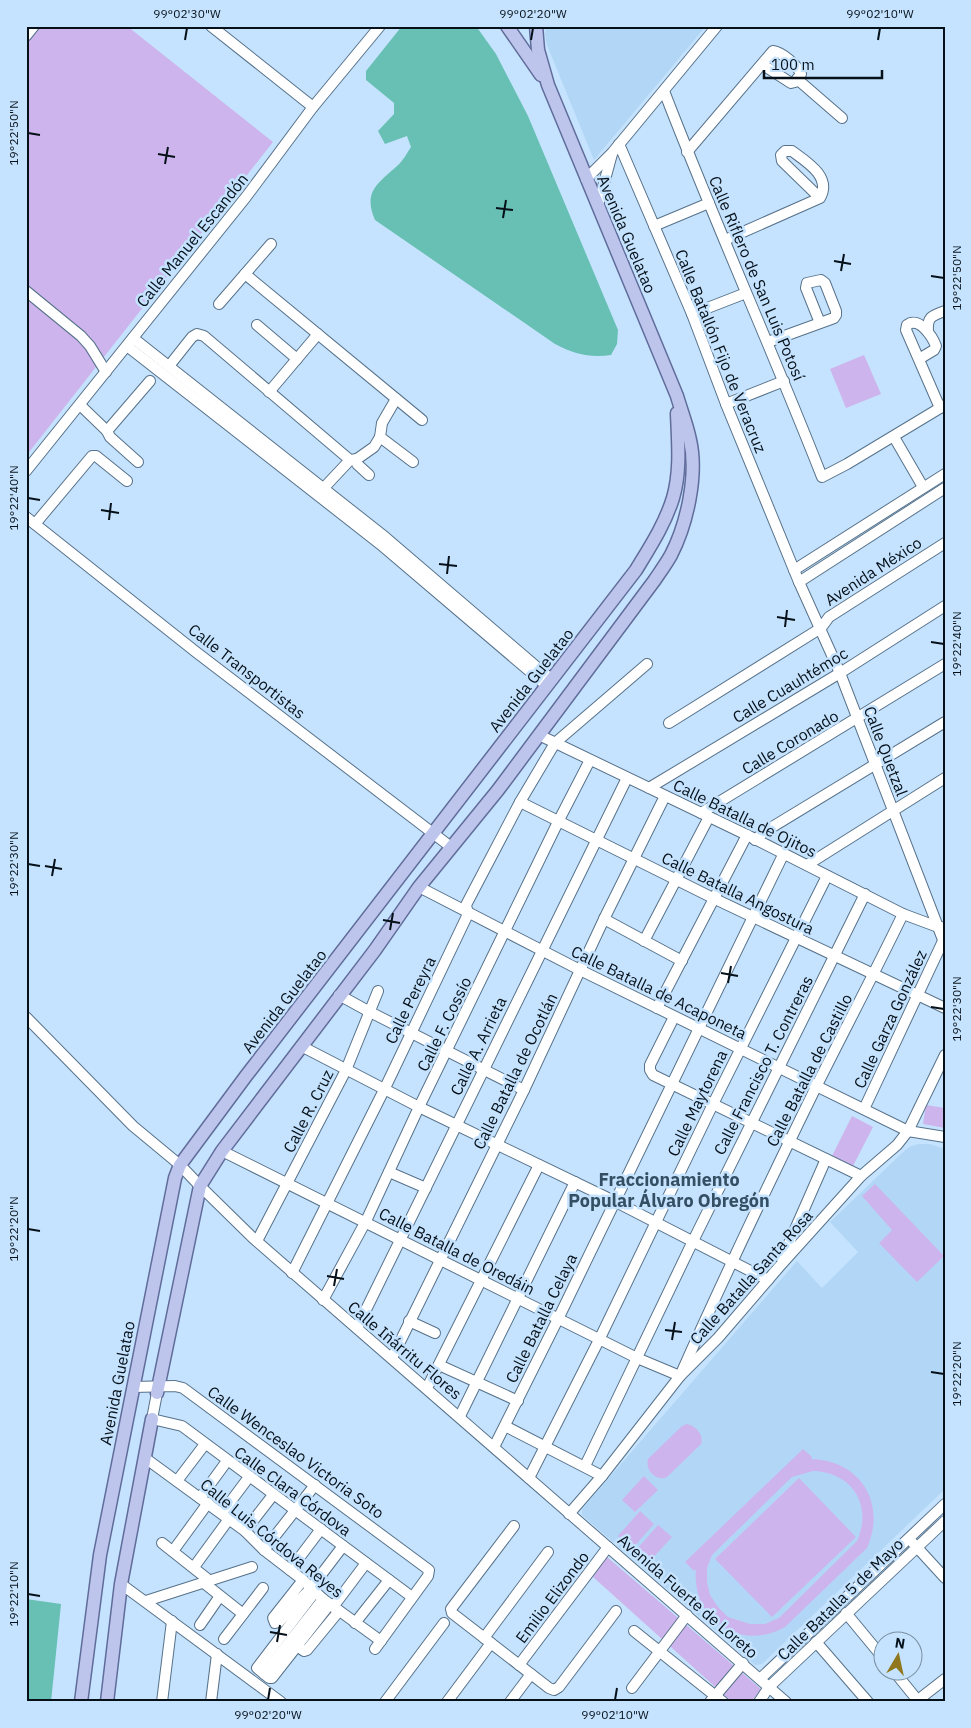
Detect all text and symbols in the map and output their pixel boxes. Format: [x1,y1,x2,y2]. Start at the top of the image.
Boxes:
text: 99°02'30"W [153,6,221,21]
text: 99°02'20"W [499,6,567,21]
text: 99°02'10"W [846,6,914,21]
scale bar [764,48,881,80]
text: 100 m [771,55,815,74]
text: 19°22'50"N [6,100,21,166]
street label: Calle Manuel Escandón [132,169,252,311]
street label: Avenida Guelatao [593,172,661,296]
street label: Calle Riflero de San Luis Potosí [705,173,809,383]
text: 19°22'50"N [949,245,964,311]
street label: Calle Batallón Fijo de Veracruz [671,246,771,456]
text: 19°22'40"N [6,465,21,531]
street label: Avenida México [821,532,925,610]
text: 19°22'40"N [949,611,964,677]
street label: Calle Transportistas [185,619,309,723]
street label: Avenida Guelatao [484,624,578,736]
street label: Calle Cuauhtémoc [729,643,851,727]
street label: Calle Quetzal [860,703,912,799]
street label: Calle Coronado [738,705,842,779]
street label: Calle Batalla de Ojitos [670,775,820,861]
text: 19°22'30"N [6,831,21,897]
street label: Calle Batalla Angostura [658,847,818,939]
street label: Calle Batalla de Acaponeta [568,941,750,1043]
street label: Avenida Guelatao [237,945,331,1057]
street label: Calle Garza González [849,947,931,1091]
street label: Calle Pereyra [380,953,440,1047]
street label: Calle Francisco T. Contreras [709,972,817,1158]
street label: Calle F. Cossío [412,973,476,1075]
text: 19°22'30"N [949,976,964,1042]
street label: Calle Batalla de Ocotlán [468,990,562,1152]
street label: Calle Batalla de Castillo [762,990,856,1150]
street label: Calle A. Arrieta [446,993,511,1099]
street label: Calle Maytorena [663,1046,732,1159]
street label: Calle R. Cruz [279,1066,337,1156]
district label: Fraccionamiento Popular Álvaro Obregón [568,1168,770,1212]
text: 19°22'20"N [6,1196,21,1262]
street label: Calle Batalla de Oredáin [376,1203,538,1299]
street label: Calle Batalla Santa Rosa [685,1205,817,1348]
street label: Calle Batalla Celaya [501,1250,581,1386]
street label: Calle Iñárritu Flores [344,1297,466,1403]
street label: Avenida Guelatao [95,1319,139,1447]
text: 19°22'20"N [949,1341,964,1407]
street label: Calle Wenceslao Victoria Soto [204,1381,388,1523]
street label: Calle Clara Córdova [231,1442,356,1540]
street label: Calle Luis Córdova Reyes [196,1474,348,1602]
street label: Avenida Fuerte de Loreto [614,1530,762,1662]
street label: Calle Batalla 5 de Mayo [773,1534,907,1664]
street label: Emilio Elizondo [511,1547,593,1647]
text: 19°22'10"N [6,1561,21,1627]
north arrow [874,1630,924,1680]
text: N [894,1633,906,1653]
text: 99°02'20"W [234,1707,302,1722]
text: 99°02'10"W [581,1707,649,1722]

